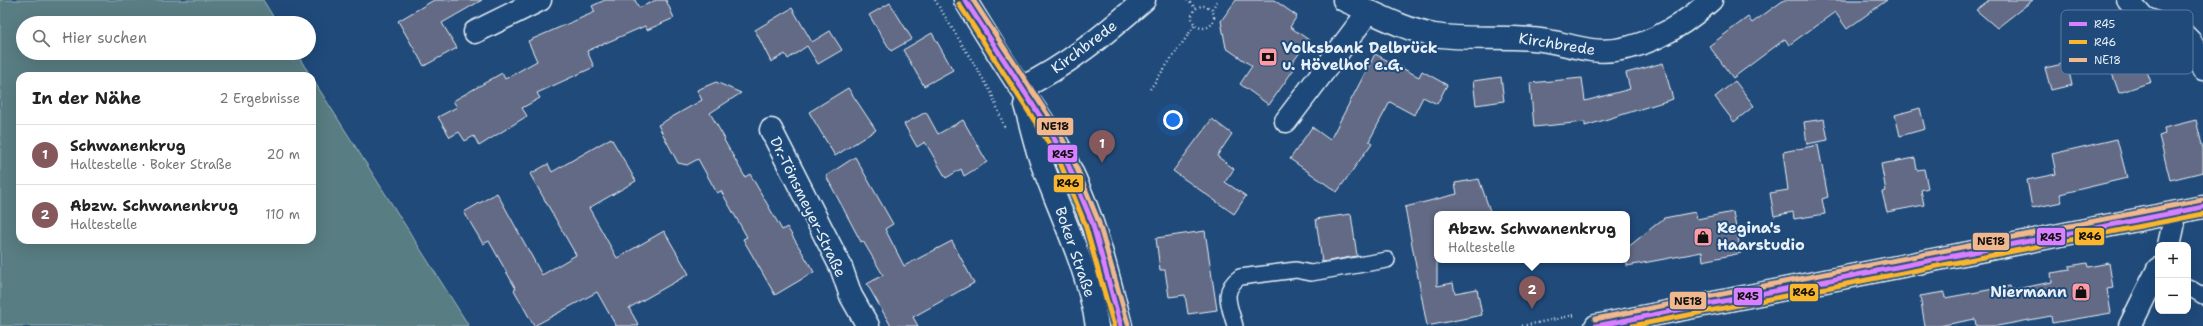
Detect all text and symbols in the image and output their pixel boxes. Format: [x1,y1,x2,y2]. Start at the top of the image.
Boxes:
legend [2061,10,2193,74]
search box [16,16,316,60]
street label: Kirchbrede [1047,16,1121,78]
text: R45 [2094,17,2115,32]
icon: search [30,27,52,49]
text: Hier suchen [62,28,147,48]
street label: Kirchbrede [1517,28,1597,60]
text: R46 [2094,35,2116,50]
place label: Volksbank Delbrück u. Hövelhof e.G. [1282,38,1438,75]
bank icon: Volksbank Delbrück u. Hövelhof e.G. [1257,46,1279,68]
text: NE18 [2094,53,2121,68]
text: In der Nähe [32,87,141,109]
text: 2 Ergebnisse [220,90,300,107]
your location [1163,110,1183,130]
line badge: NE18 [1036,117,1074,136]
text: NE18 [1041,119,1069,134]
pin: 1 [1089,130,1115,163]
street label: Dr.-Tönsmeyer-Straße [765,133,851,281]
text: Schwanenkrug [70,136,186,156]
line badge: R45 [1047,144,1078,163]
text: 1 [42,146,48,163]
text: 20 m [267,146,300,163]
text: R45 [1052,147,1074,162]
text: Haltestelle · Boker Straße [70,156,232,173]
line badge: R46 [1053,174,1084,193]
text: R46 [1056,176,1080,191]
text: Abzw. Schwanenkrug [70,196,238,216]
street label: Boker Straße [1050,204,1100,300]
text: 2 [40,206,50,223]
text: 110 m [265,206,300,223]
popup [1434,211,1630,263]
text: Haltestelle [70,216,137,233]
place label: Regina's Haarstudio [1717,218,1805,255]
text: Abzw. Schwanenkrug [1448,219,1616,239]
shop icon: Regina's Haarstudio [1692,226,1714,248]
line badge: R45 [2036,227,2066,246]
line badge: R46 [2074,227,2105,246]
text: R46 [2078,229,2102,244]
text: R45 [2040,230,2062,245]
line badge: NE18 [1972,232,2010,251]
text: NE18 [1977,234,2005,249]
text: Haltestelle [1448,239,1515,256]
map controls [2155,242,2191,314]
button: + [2155,242,2191,278]
pin: 2 [1519,276,1545,309]
button: − [2155,278,2191,314]
shop icon: Niermann [2070,281,2092,303]
place label: Niermann [1990,282,2067,302]
line badge: R46 [1789,283,1819,302]
text: R46 [1792,285,1816,300]
line badge: R45 [1733,287,1763,306]
text: R45 [1737,289,1759,304]
line badge: NE18 [1669,291,1707,310]
text: NE18 [1674,294,1702,309]

